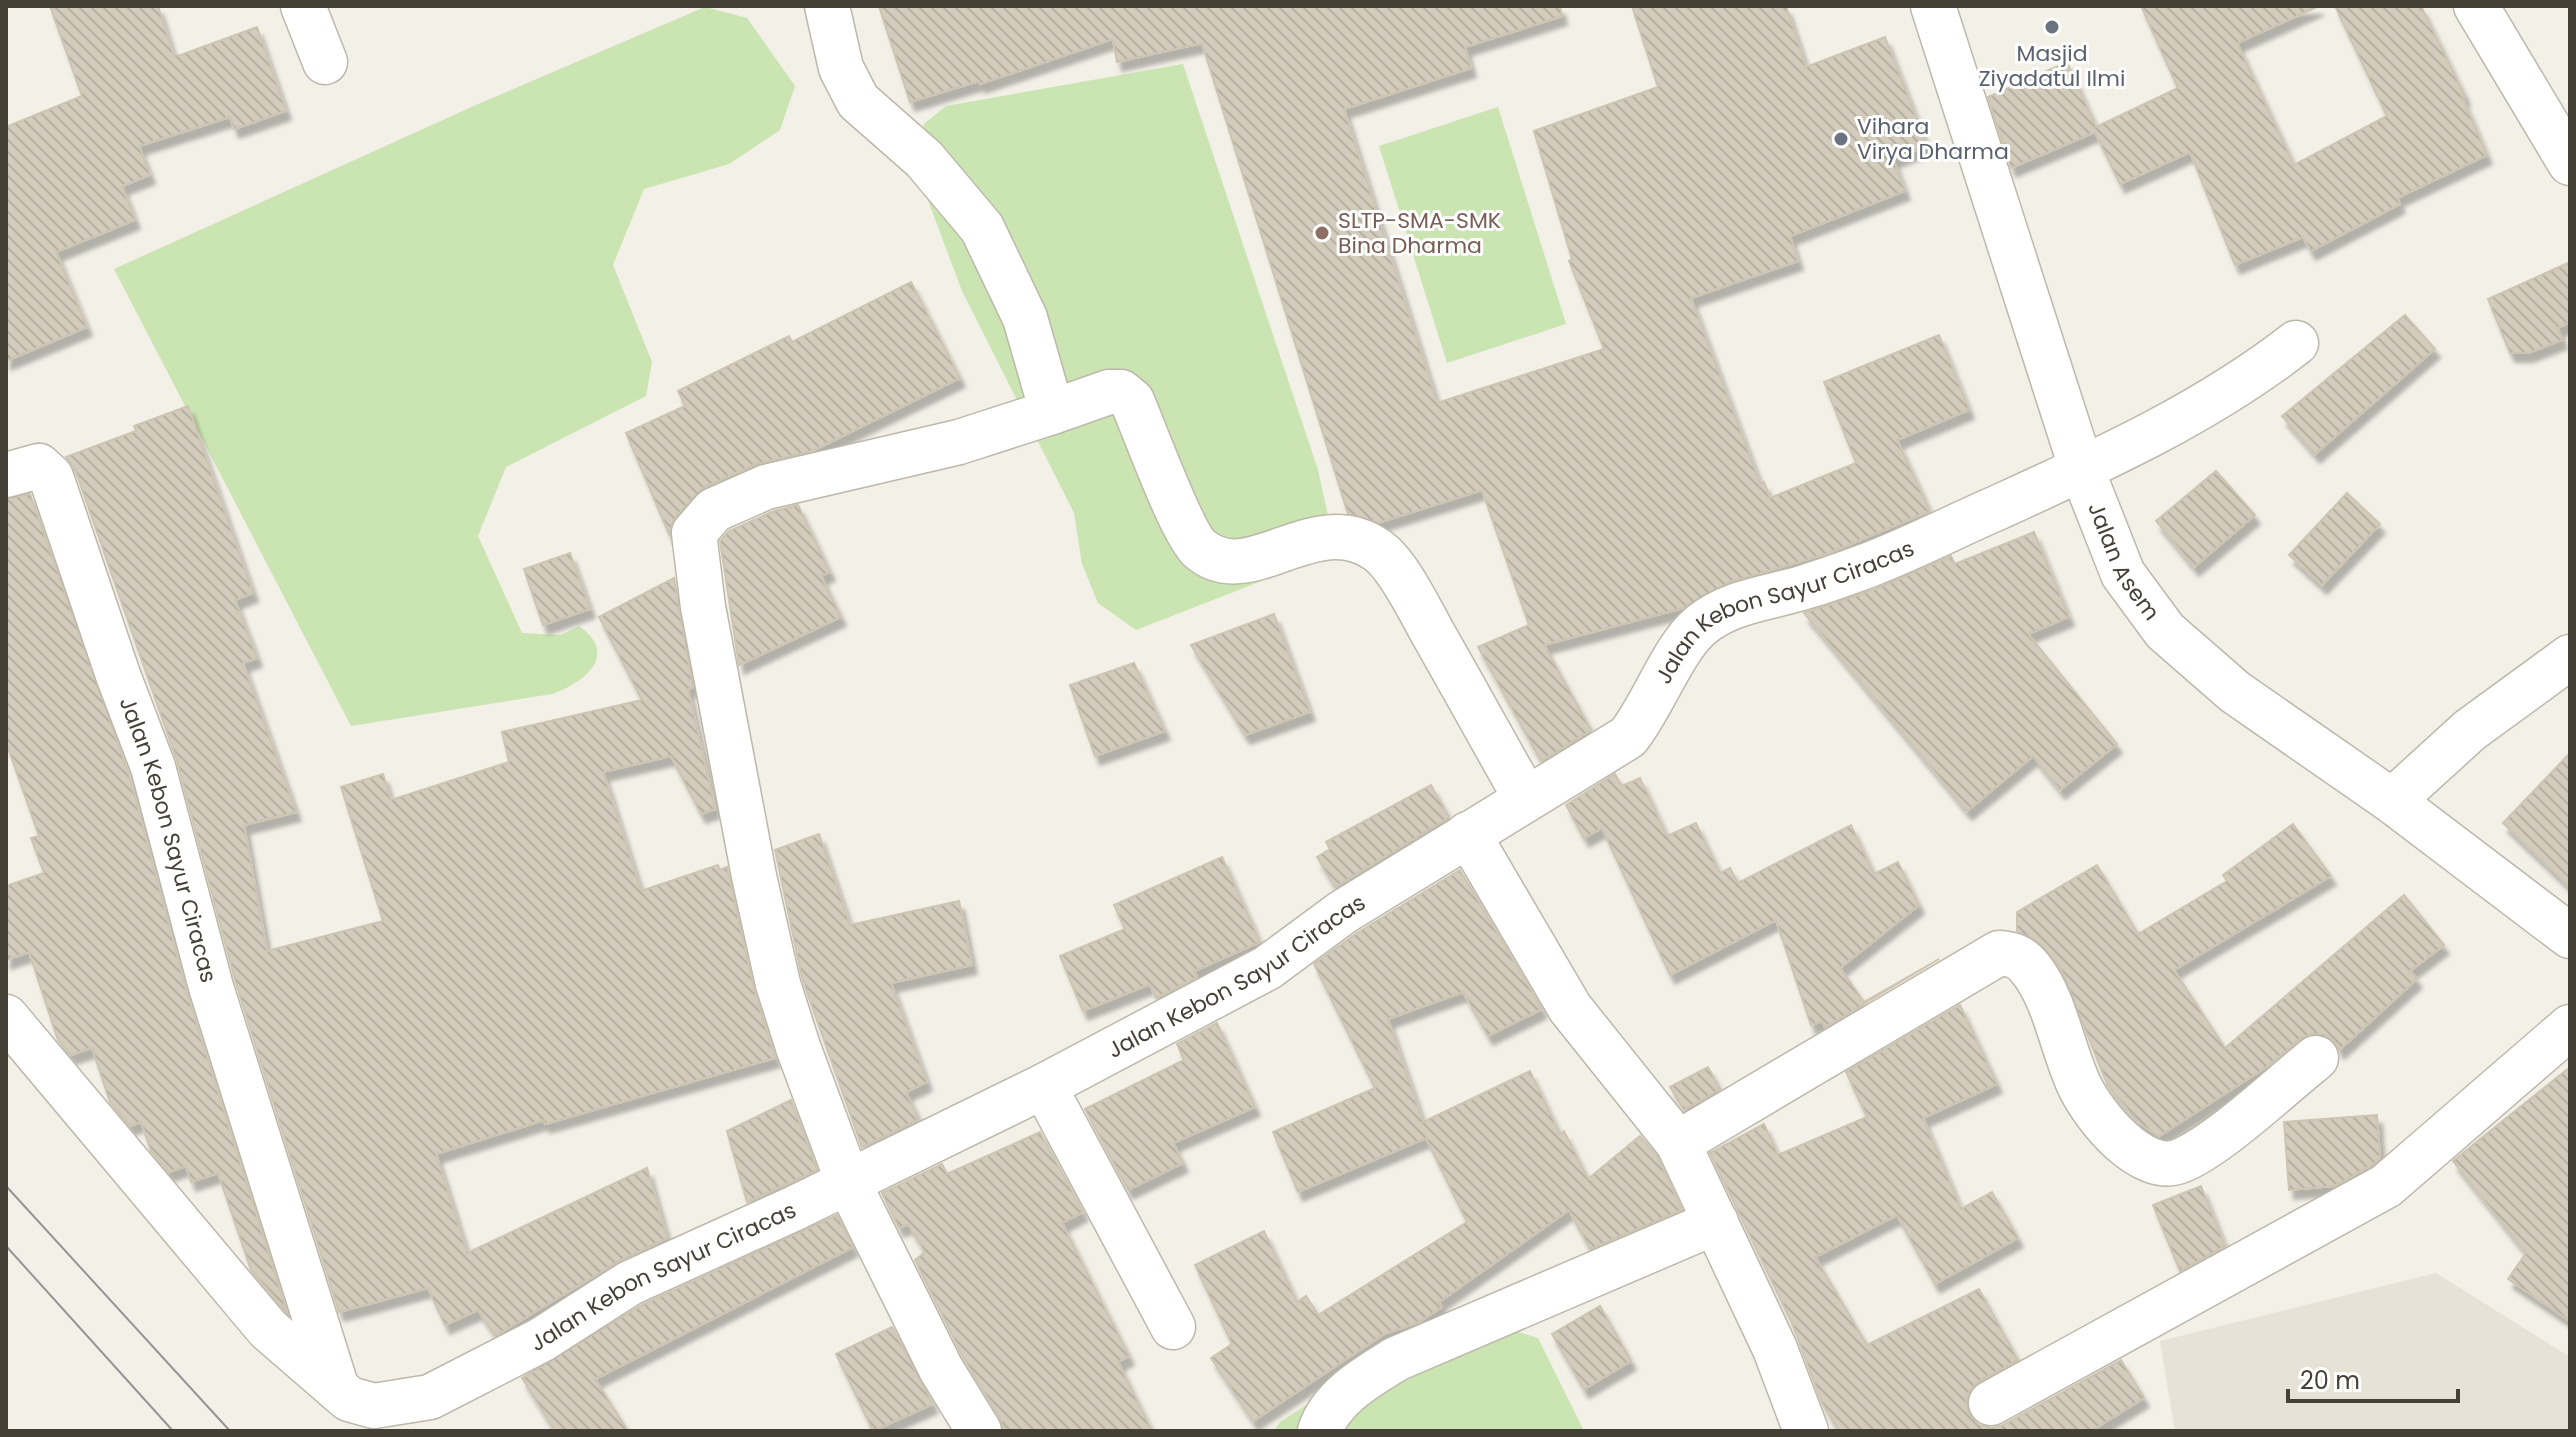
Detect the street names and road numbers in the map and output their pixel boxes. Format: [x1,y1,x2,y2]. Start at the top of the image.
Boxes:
street label: Jalan Asem [2081,498,2167,626]
street label: Jalan Kebon Sayur Ciracas [1648,532,1919,689]
street label: Jalan Kebon Sayur Ciracas [112,692,225,986]
street label: Jalan Kebon Sayur Ciracas [1102,887,1371,1065]
street label: Jalan Kebon Sayur Ciracas [525,1194,801,1358]

